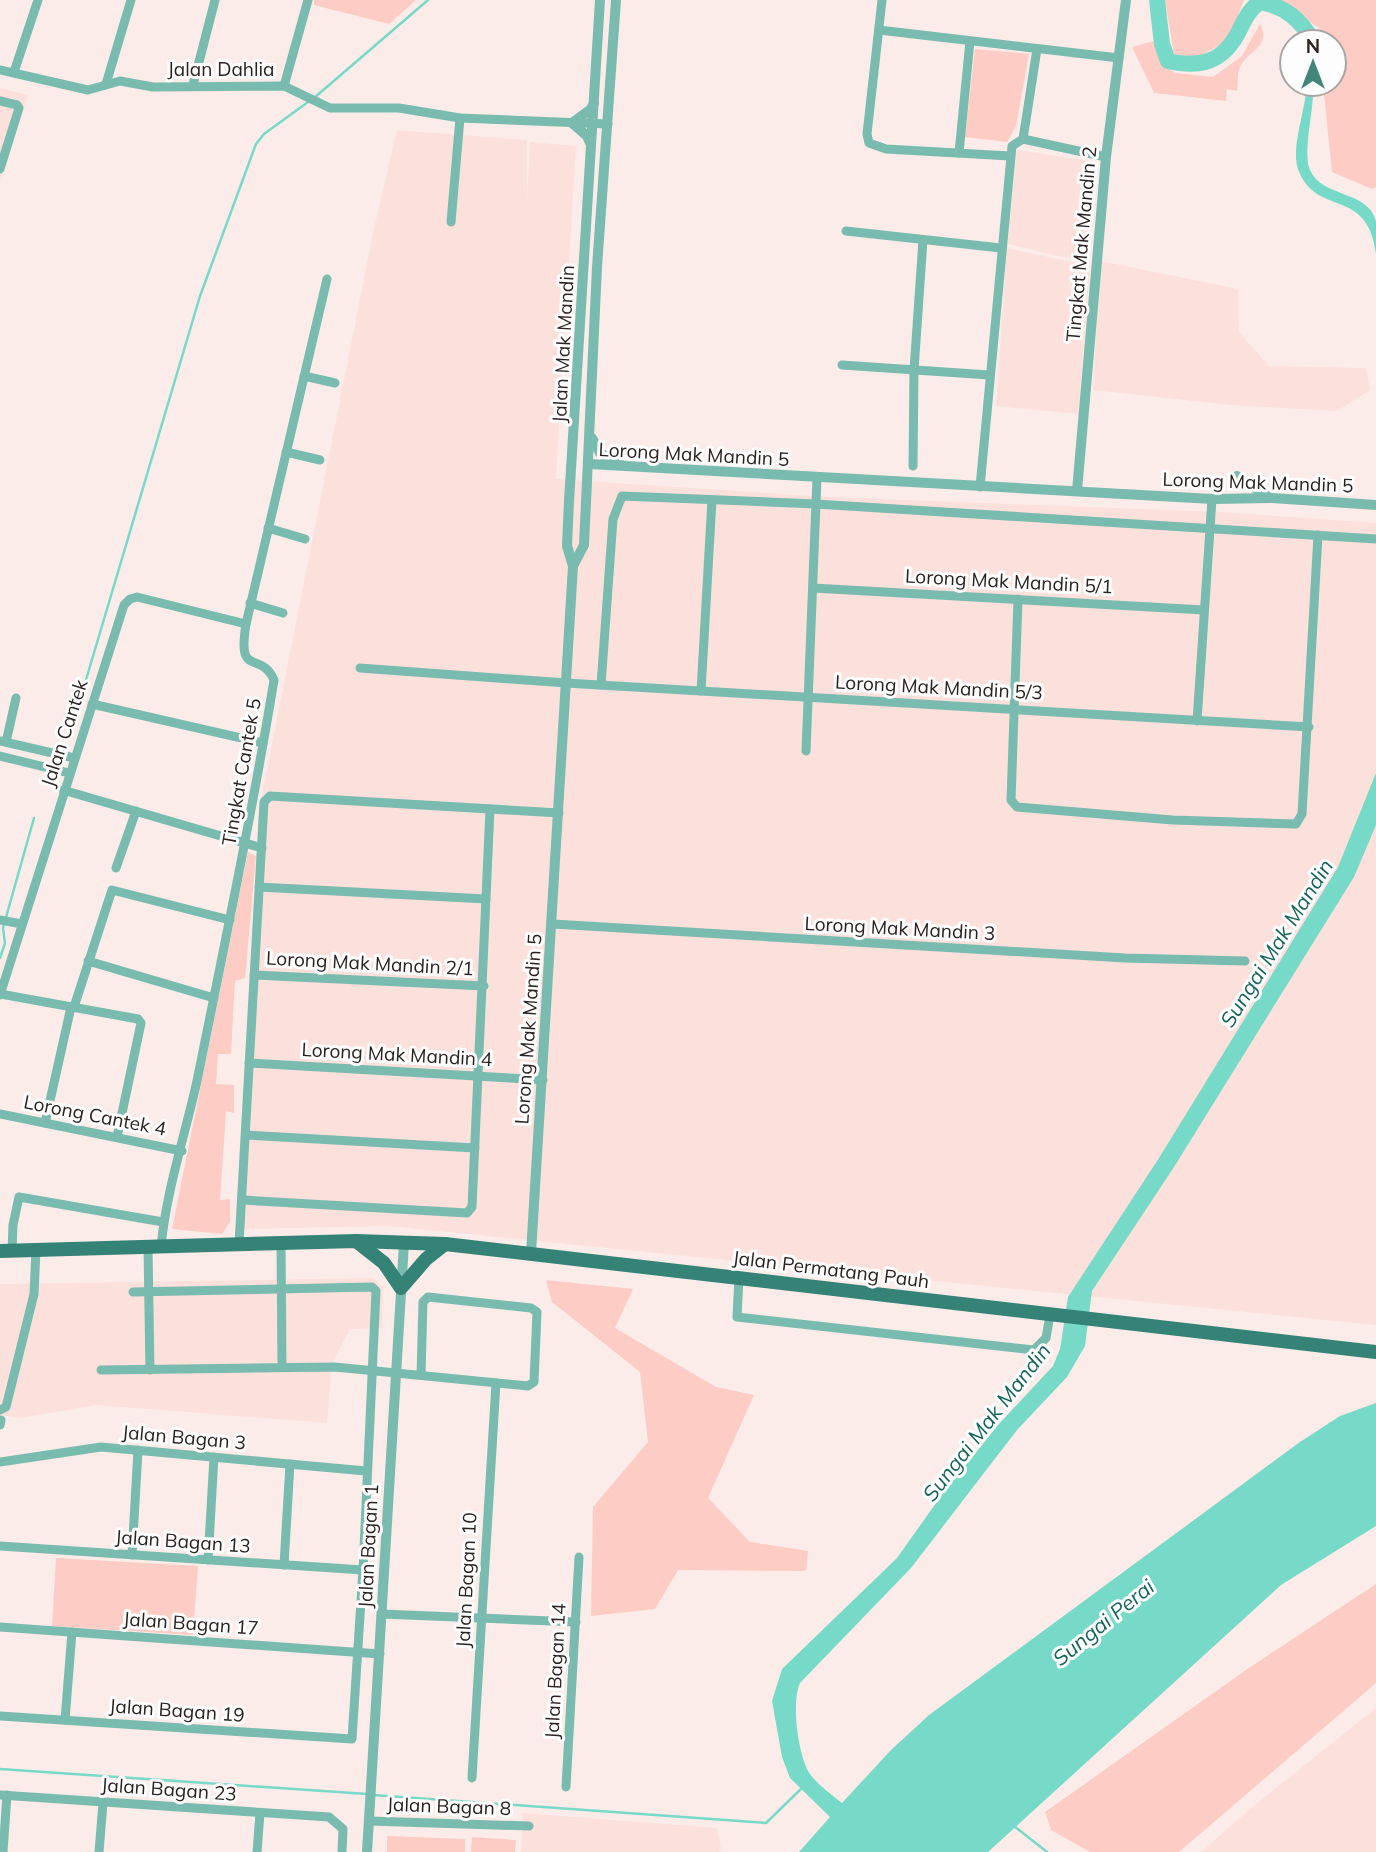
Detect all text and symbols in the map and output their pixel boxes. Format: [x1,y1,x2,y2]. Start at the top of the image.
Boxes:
north arrow [1278,28,1348,98]
text: N [1306,34,1320,58]
street label: Jalan Dahlia [168,57,274,81]
street label: Tingkat Mak Mandin 2 [1061,145,1101,343]
street label: Jalan Mak Mandin [547,264,579,424]
street label: Lorong Mak Mandin 5 [598,437,790,471]
street label: Lorong Mak Mandin 5 [1162,467,1354,497]
street label: Lorong Mak Mandin 5/1 [905,564,1113,598]
street label: Lorong Mak Mandin 5/3 [835,670,1043,704]
street label: Jalan Cantek [35,676,93,790]
street label: Tingkat Cantek 5 [216,696,266,848]
water label: Sungai Mak Mandin [1214,854,1338,1032]
street label: Lorong Mak Mandin 3 [804,911,996,945]
street label: Lorong Mak Mandin 5 [509,933,547,1125]
street label: Lorong Mak Mandin 2/1 [266,946,474,980]
street label: Lorong Mak Mandin 4 [301,1037,493,1071]
street label: Lorong Cantek 4 [22,1089,168,1141]
street label: Jalan Permatang Pauh [731,1245,931,1293]
water label: Sungai Mak Mandin [916,1338,1056,1506]
street label: Jalan Bagan 3 [121,1420,247,1454]
street label: Jalan Bagan 1 [353,1483,383,1609]
street label: Jalan Bagan 10 [450,1512,482,1648]
street label: Jalan Bagan 13 [114,1524,252,1558]
water label: Sungai Perai [1047,1573,1160,1671]
street label: Jalan Bagan 14 [539,1603,571,1739]
street label: Jalan Bagan 17 [122,1606,260,1640]
street label: Jalan Bagan 19 [108,1693,246,1727]
street label: Jalan Bagan 23 [100,1772,238,1806]
street label: Jalan Bagan 8 [386,1792,512,1820]

